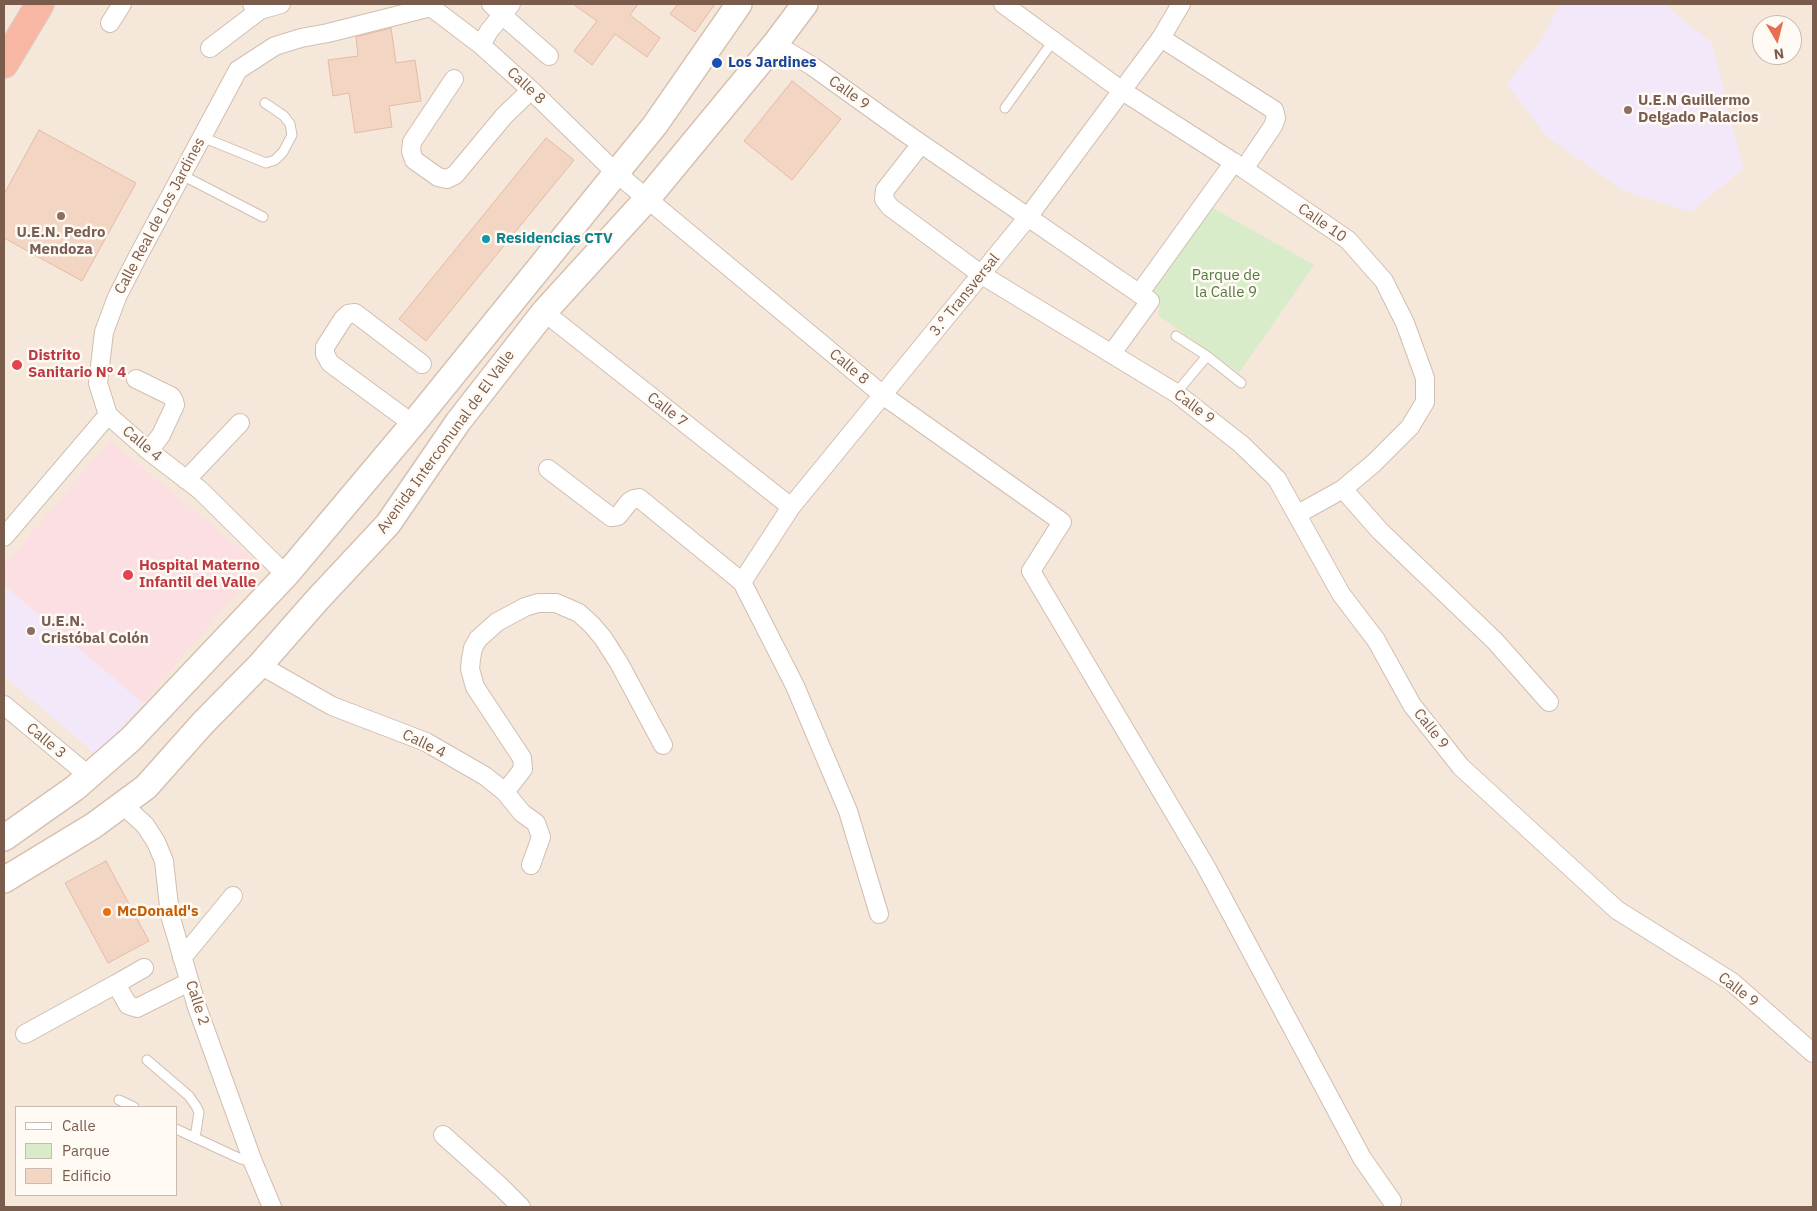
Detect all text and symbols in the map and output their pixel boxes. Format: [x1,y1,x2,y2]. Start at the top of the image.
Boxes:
north arrow [1752,15,1802,65]
text: N [1773,44,1785,63]
place label: Los Jardines [728,54,817,72]
marker: Los Jardines [710,56,724,70]
street label: Calle 8 [503,64,549,108]
street label: Calle 9 [825,72,873,114]
place label: U.E.N Guillermo Delgado Palacios [1638,92,1759,127]
marker: U.E.N Guillermo Delgado Palacios [1622,104,1634,116]
street label: Calle Real de Los Jardines [111,134,209,298]
street label: Calle 10 [1294,200,1350,246]
marker: U.E.N. Pedro Mendoza [55,210,67,222]
place label: U.E.N. Pedro Mendoza [17,224,105,259]
place label: Residencias CTV [496,230,613,248]
marker: Residencias CTV [480,233,492,245]
street label: 3.° Transversal [926,250,1004,340]
park label: Parque de la Calle 9 [1192,267,1260,302]
street label: Calle 8 [826,345,872,389]
place label: Distrito Sanitario N° 4 [28,347,126,382]
street label: Avenida Intercomunal de El Valle [373,347,519,537]
marker: Distrito Sanitario N° 4 [10,358,24,372]
street label: Calle 9 [1170,386,1218,428]
street label: Calle 7 [643,389,691,431]
street label: Calle 4 [119,422,165,466]
place label: Hospital Materno Infantil del Valle [139,557,260,592]
marker: Hospital Materno Infantil del Valle [121,568,135,582]
place label: U.E.N. Cristóbal Colón [41,613,149,648]
marker: U.E.N. Cristóbal Colón [25,625,37,637]
street label: Calle 9 [1410,705,1452,753]
street label: Calle 3 [23,719,69,763]
street label: Calle 4 [399,726,449,762]
place label: McDonald's [117,903,199,921]
marker: McDonald's [101,906,113,918]
street label: Calle 9 [1714,969,1762,1011]
street label: Calle 2 [181,978,213,1028]
legend [15,1106,178,1196]
text: Calle [62,1116,96,1135]
text: Parque [62,1141,110,1160]
text: Edificio [62,1166,111,1185]

